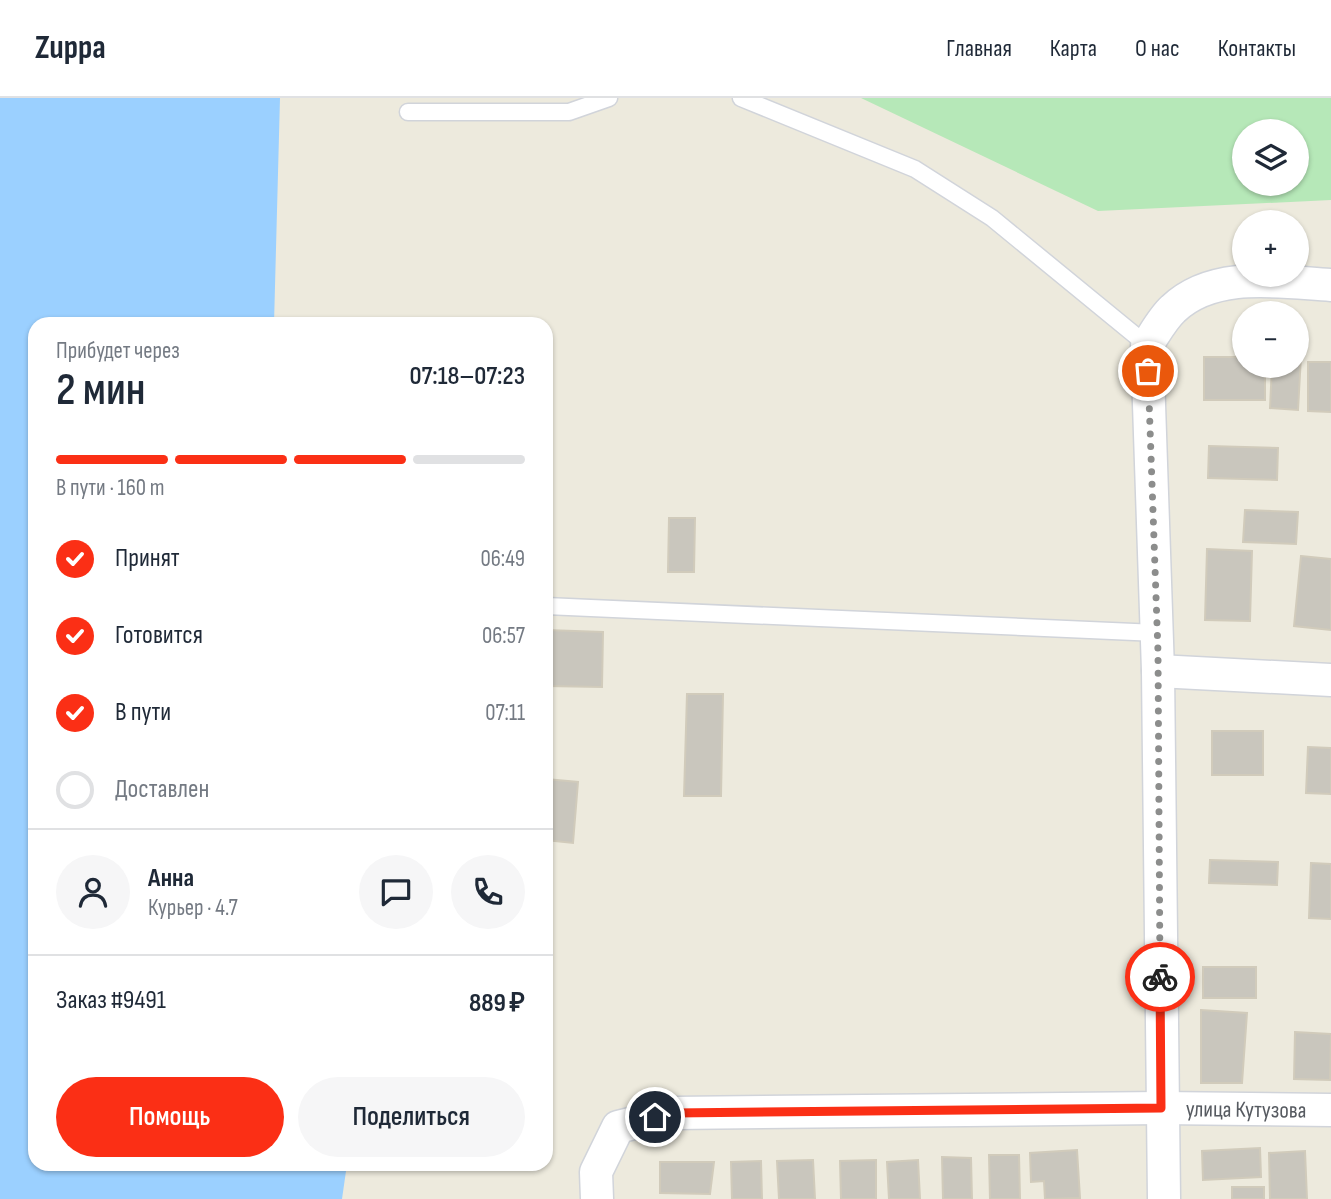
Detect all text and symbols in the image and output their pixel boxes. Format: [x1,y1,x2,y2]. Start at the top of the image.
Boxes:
text: Zuppa [35,28,106,68]
text: Главная [946,34,1012,63]
text: Карта [1050,34,1097,63]
text: О нас [1135,34,1180,63]
text: Контакты [1218,34,1296,63]
map controls [1232,119,1309,378]
button: layers [1232,119,1309,196]
button: + [1232,210,1309,287]
button: − [1232,301,1309,378]
text: Прибудет через [56,337,180,365]
pin [1118,341,1178,401]
icon: bag [1129,352,1167,390]
text: 07:18–07:23 [410,361,525,392]
text: 2 мин [56,363,146,418]
text: В пути · 160 m [56,474,164,502]
icon: check [56,540,94,578]
text: Принят [115,543,180,574]
text: 06:49 [480,545,525,573]
icon: check [56,617,94,655]
text: Готовится [115,620,203,651]
text: 06:57 [482,622,525,650]
icon: check [56,694,94,732]
text: В пути [115,697,171,728]
text: 07:11 [485,699,525,727]
text: Доставлен [115,774,209,805]
button: person [56,855,130,929]
button: chat [359,855,433,929]
button: phone [451,855,525,929]
text: Анна [148,863,194,894]
text: Курьер · 4.7 [148,894,238,922]
courier [1125,942,1195,1012]
icon: bike [1141,958,1179,996]
text: Заказ #9491 [56,985,166,1016]
text: 889 ₽ [469,988,525,1019]
button: Помощь [56,1077,284,1157]
button: Поделиться [298,1077,525,1157]
pin [625,1087,685,1147]
street label: улица Кутузова [1186,1095,1307,1125]
icon: home [636,1098,674,1136]

